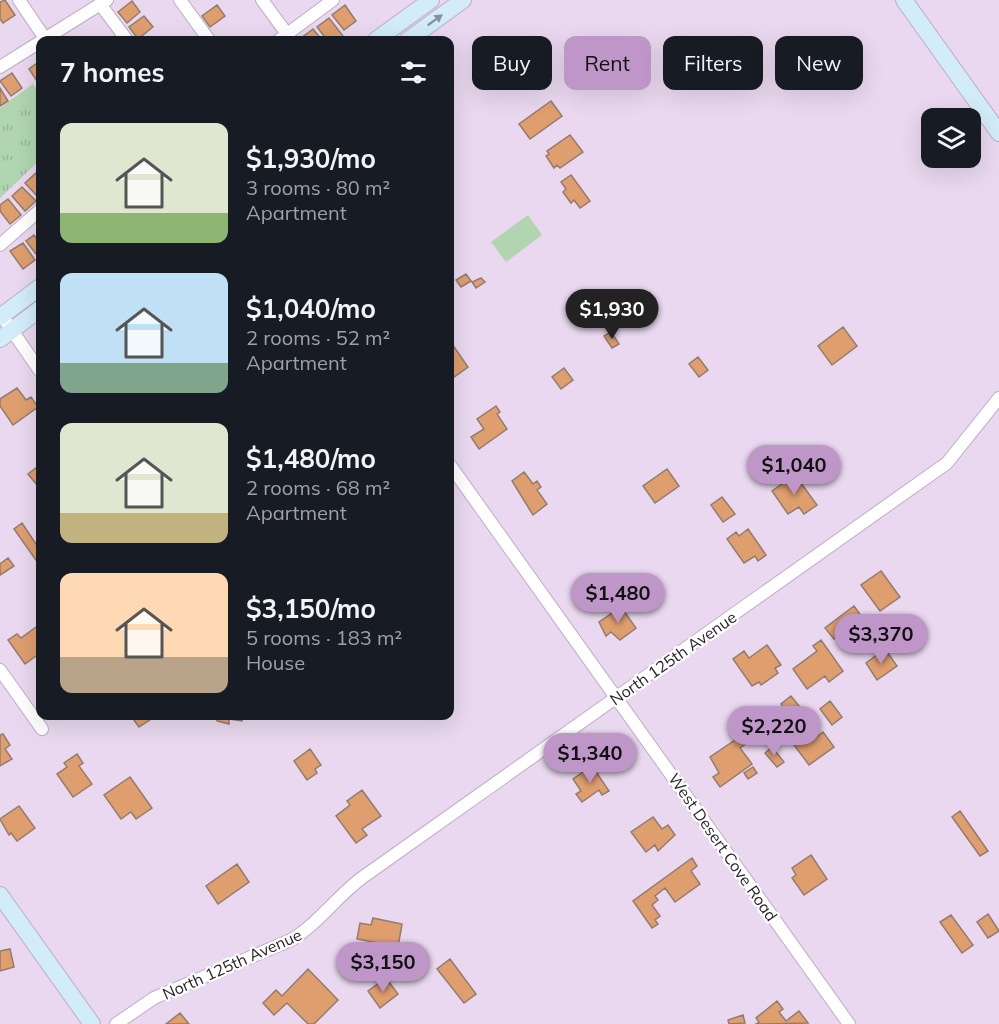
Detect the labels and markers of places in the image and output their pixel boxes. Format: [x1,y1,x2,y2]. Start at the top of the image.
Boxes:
pin: $1,930 [563,289,661,340]
pin: $1,040 [745,445,843,496]
pin: $1,480 [569,573,667,624]
pin: $3,370 [832,614,930,665]
pin: $2,220 [725,706,823,757]
pin: $1,340 [541,733,639,784]
pin: $3,150 [334,942,432,993]

